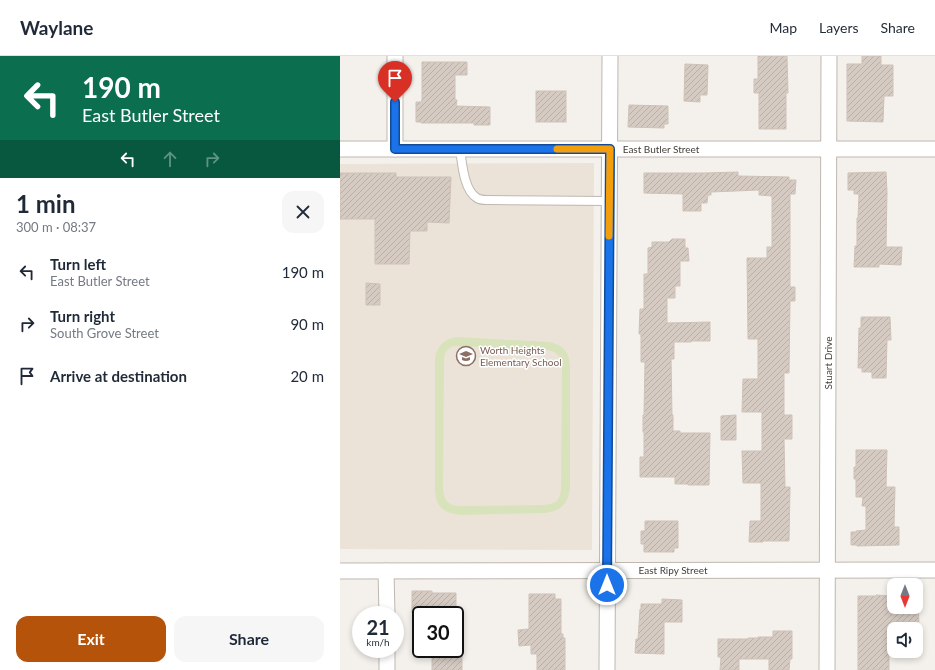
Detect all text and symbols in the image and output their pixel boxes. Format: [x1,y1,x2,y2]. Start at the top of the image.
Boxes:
text: Waylane [20,16,93,39]
text: Map [769,19,797,36]
text: Layers [819,19,859,36]
text: Share [881,19,915,36]
pin [378,61,412,102]
icon: arrive [384,67,406,89]
text: 190 m [82,70,161,104]
icon: left [16,72,68,124]
text: East Butler Street [82,104,220,126]
street label: East Butler Street [623,143,700,155]
icon: left [117,148,139,170]
icon: ahead [159,148,181,170]
icon: right [201,148,223,170]
text: 1 min [16,189,76,218]
button: close [282,191,324,233]
text: 300 m · 08:37 [16,219,96,235]
text: Turn left [50,255,106,273]
icon: left [16,261,38,283]
text: 190 m [282,263,324,281]
text: East Butler Street [50,273,150,289]
text: Turn right [50,307,115,325]
icon: right [16,313,38,335]
text: 90 m [290,315,324,333]
text: South Grove Street [50,325,159,341]
street label: Stuart Drive [822,337,834,389]
place label: Worth Heights Elementary School [480,344,562,368]
school or university icon: Worth Heights Elementary School [455,345,477,367]
icon: arrive [16,365,38,387]
text: Arrive at destination [50,367,187,385]
text: 20 m [290,367,324,385]
position arrow [586,564,628,606]
street label: East Ripy Street [638,564,708,576]
north arrow [887,578,923,614]
map controls [887,578,923,658]
speed limit sign: 30 [412,606,464,658]
text: 21 [366,615,390,639]
button: Exit [16,616,166,662]
button: Share [174,616,324,662]
button: sound [887,622,923,658]
text: km/h [366,636,390,648]

